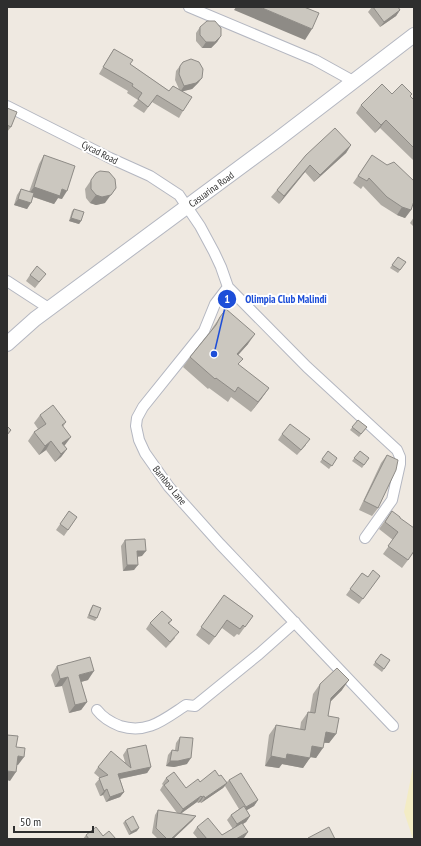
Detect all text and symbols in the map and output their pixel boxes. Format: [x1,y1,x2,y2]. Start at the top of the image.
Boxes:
street label: Cycad Road [79,138,120,167]
street label: Casuarina Road [186,169,236,210]
callout: Olimpia Club Malindi [217,288,335,311]
text: 1 [224,291,230,306]
text: Olimpia Club Malindi [245,292,327,306]
street label: Bamboo Lane [150,463,189,508]
scale bar [14,808,93,834]
text: 50 m [20,814,41,829]

